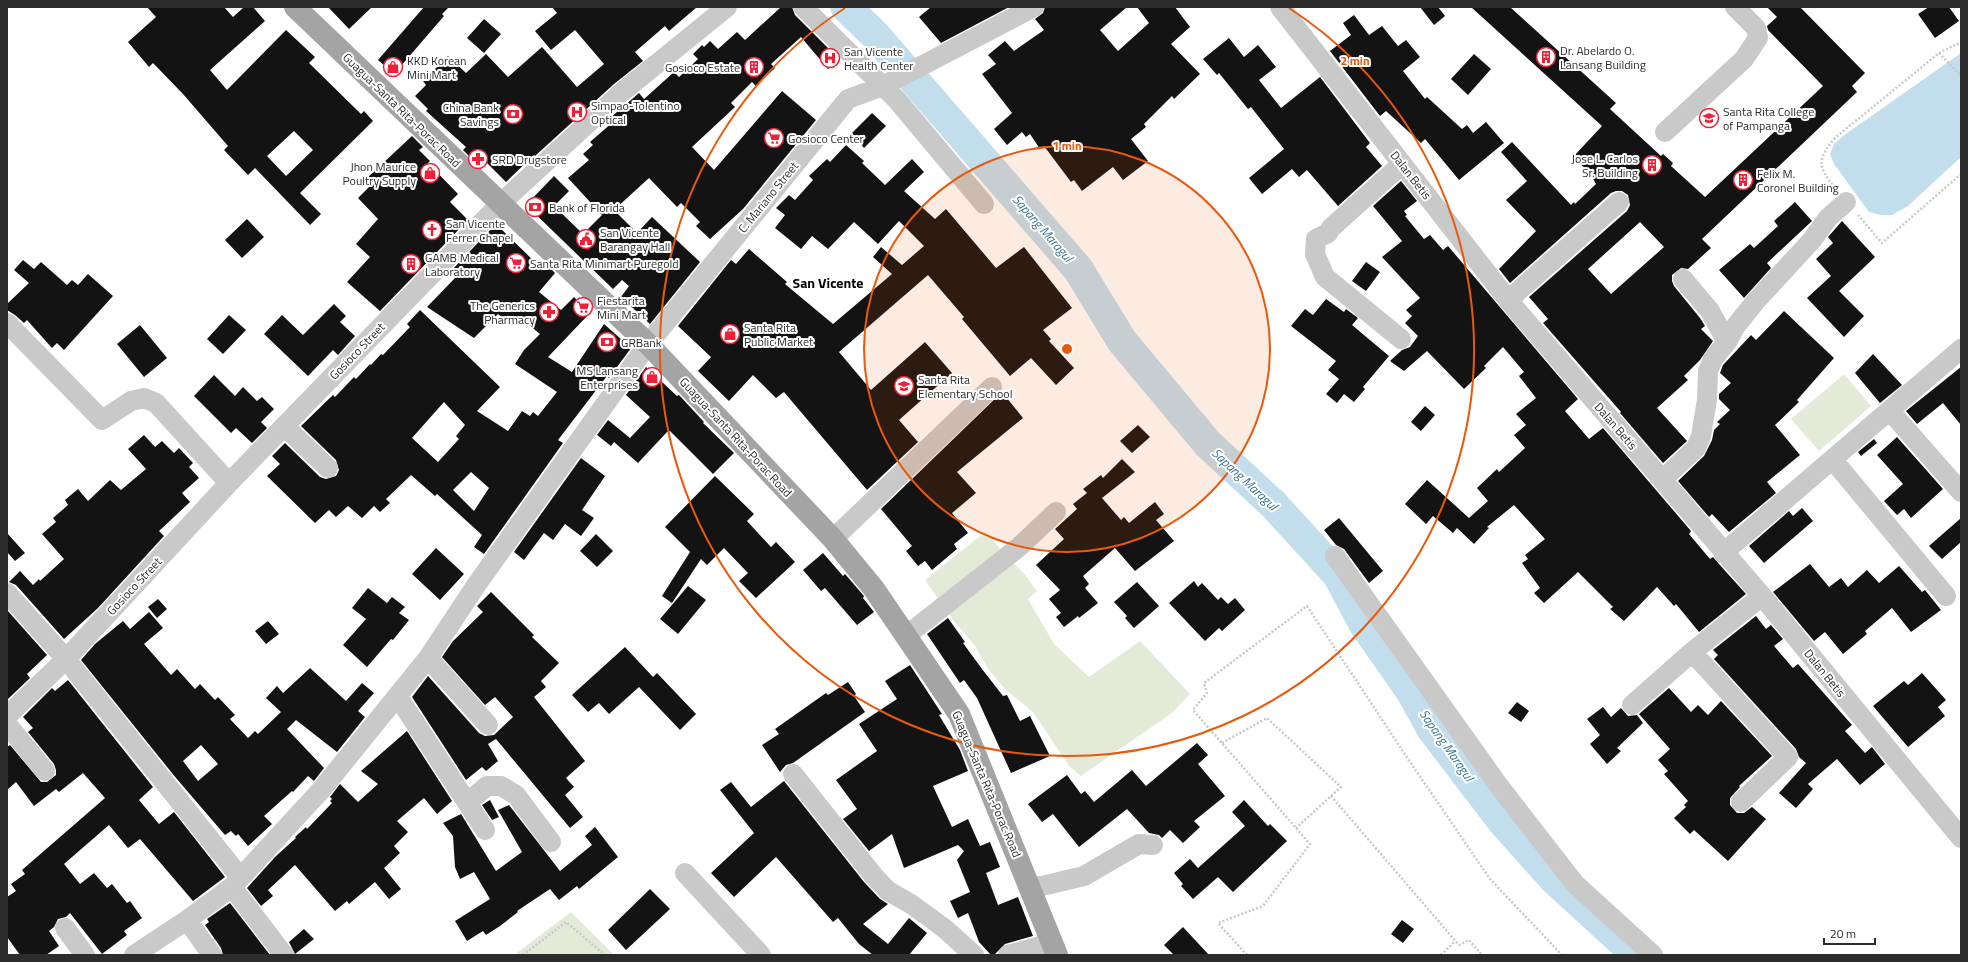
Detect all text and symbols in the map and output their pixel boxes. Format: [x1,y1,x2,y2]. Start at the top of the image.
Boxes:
place label: Dr. Abelardo O. Lansang Building [1560,41,1646,74]
place label: San Vicente Health Center [844,42,913,75]
building icon: Dr. Abelardo O. Lansang Building [1535,46,1557,68]
hospital icon: San Vicente Health Center [819,47,841,69]
street label: Guagua-Santa Rita-Porac Road [339,48,465,172]
place label: KKD Korean Mini Mart [407,51,467,84]
text: 2 min [1340,51,1370,70]
shop icon: KKD Korean Mini Mart [382,56,404,78]
building icon: Gosioco Estate [743,56,765,78]
place label: Gosioco Estate [665,58,740,77]
place label: Simpao-Tolentino Optical [591,96,680,129]
place label: China Bank Savings [443,98,499,131]
hospital icon: Simpao-Tolentino Optical [566,101,588,123]
place label: Santa Rita College of Pampanga [1723,102,1814,135]
bank icon: China Bank Savings [502,103,524,125]
school or university icon: Santa Rita College of Pampanga [1698,107,1720,129]
supermarket icon: Gosioco Center [763,127,785,149]
place label: Gosioco Center [788,129,864,148]
text: 1 min [1052,136,1082,155]
street label: Dalan Betis [1386,147,1436,204]
pharmacy icon: SRD Drugstore [467,148,489,170]
place label: Jose L. Carlos Sr. Building [1572,149,1638,182]
place label: SRD Drugstore [492,150,567,169]
building icon: Jose L. Carlos Sr. Building [1641,154,1663,176]
place label: Jhon Maurice Poultry Supply [343,157,416,190]
street label: C. Mariano Street [733,157,803,237]
shop icon: Jhon Maurice Poultry Supply [419,162,441,184]
place label: Felix M. Coronel Building [1757,164,1839,197]
building icon: Felix M. Coronel Building [1732,169,1754,191]
water label: Sapang Maragul [1008,190,1079,268]
bank icon: Bank of Florida [524,196,546,218]
place label: Bank of Florida [549,198,625,217]
place label: San Vicente Ferrer Chapel [446,214,513,247]
church icon: San Vicente Ferrer Chapel [421,219,443,241]
place label: San Vicente Barangay Hall [600,223,670,256]
public building icon: San Vicente Barangay Hall [575,228,597,250]
place label: GAMB Medical Laboratory [425,248,499,281]
supermarket icon: Santa Rita Minimart Puregold [505,252,527,274]
building icon: GAMB Medical Laboratory [400,253,422,275]
place label: Santa Rita Minimart Puregold [530,254,679,273]
district label: San Vicente [793,272,863,293]
place label: Fiestarita Mini Mart [597,291,647,324]
place label: The Generics Pharmacy [470,296,535,329]
supermarket icon: Fiestarita Mini Mart [572,296,594,318]
pharmacy icon: The Generics Pharmacy [538,301,560,323]
street label: Gosioco Street [325,317,390,384]
place label: Santa Rita Public Market [744,318,814,351]
shop icon: Santa Rita Public Market [719,323,741,345]
bank icon: GRBank [596,331,618,353]
place label: GRBank [621,333,662,352]
centre of rings [1060,342,1074,356]
place label: MS Lansang Enterprises [576,361,638,394]
shop icon: MS Lansang Enterprises [641,366,663,388]
place label: Santa Rita Elementary School [918,370,1012,403]
street label: Guagua-Santa Rita-Porac Road [675,373,797,501]
school or university icon: Santa Rita Elementary School [893,375,915,397]
street label: Dalan Betis [1590,398,1642,454]
water label: Sapang Maragul [1208,443,1284,516]
street label: Gosioco Street [102,552,166,619]
street label: Dalan Betis [1800,645,1851,702]
water label: Sapang Maragul [1415,705,1480,787]
street label: Guagua-Santa Rita-Porac Road [947,708,1027,860]
scale bar [1824,920,1875,946]
text: 20 m [1830,924,1856,943]

